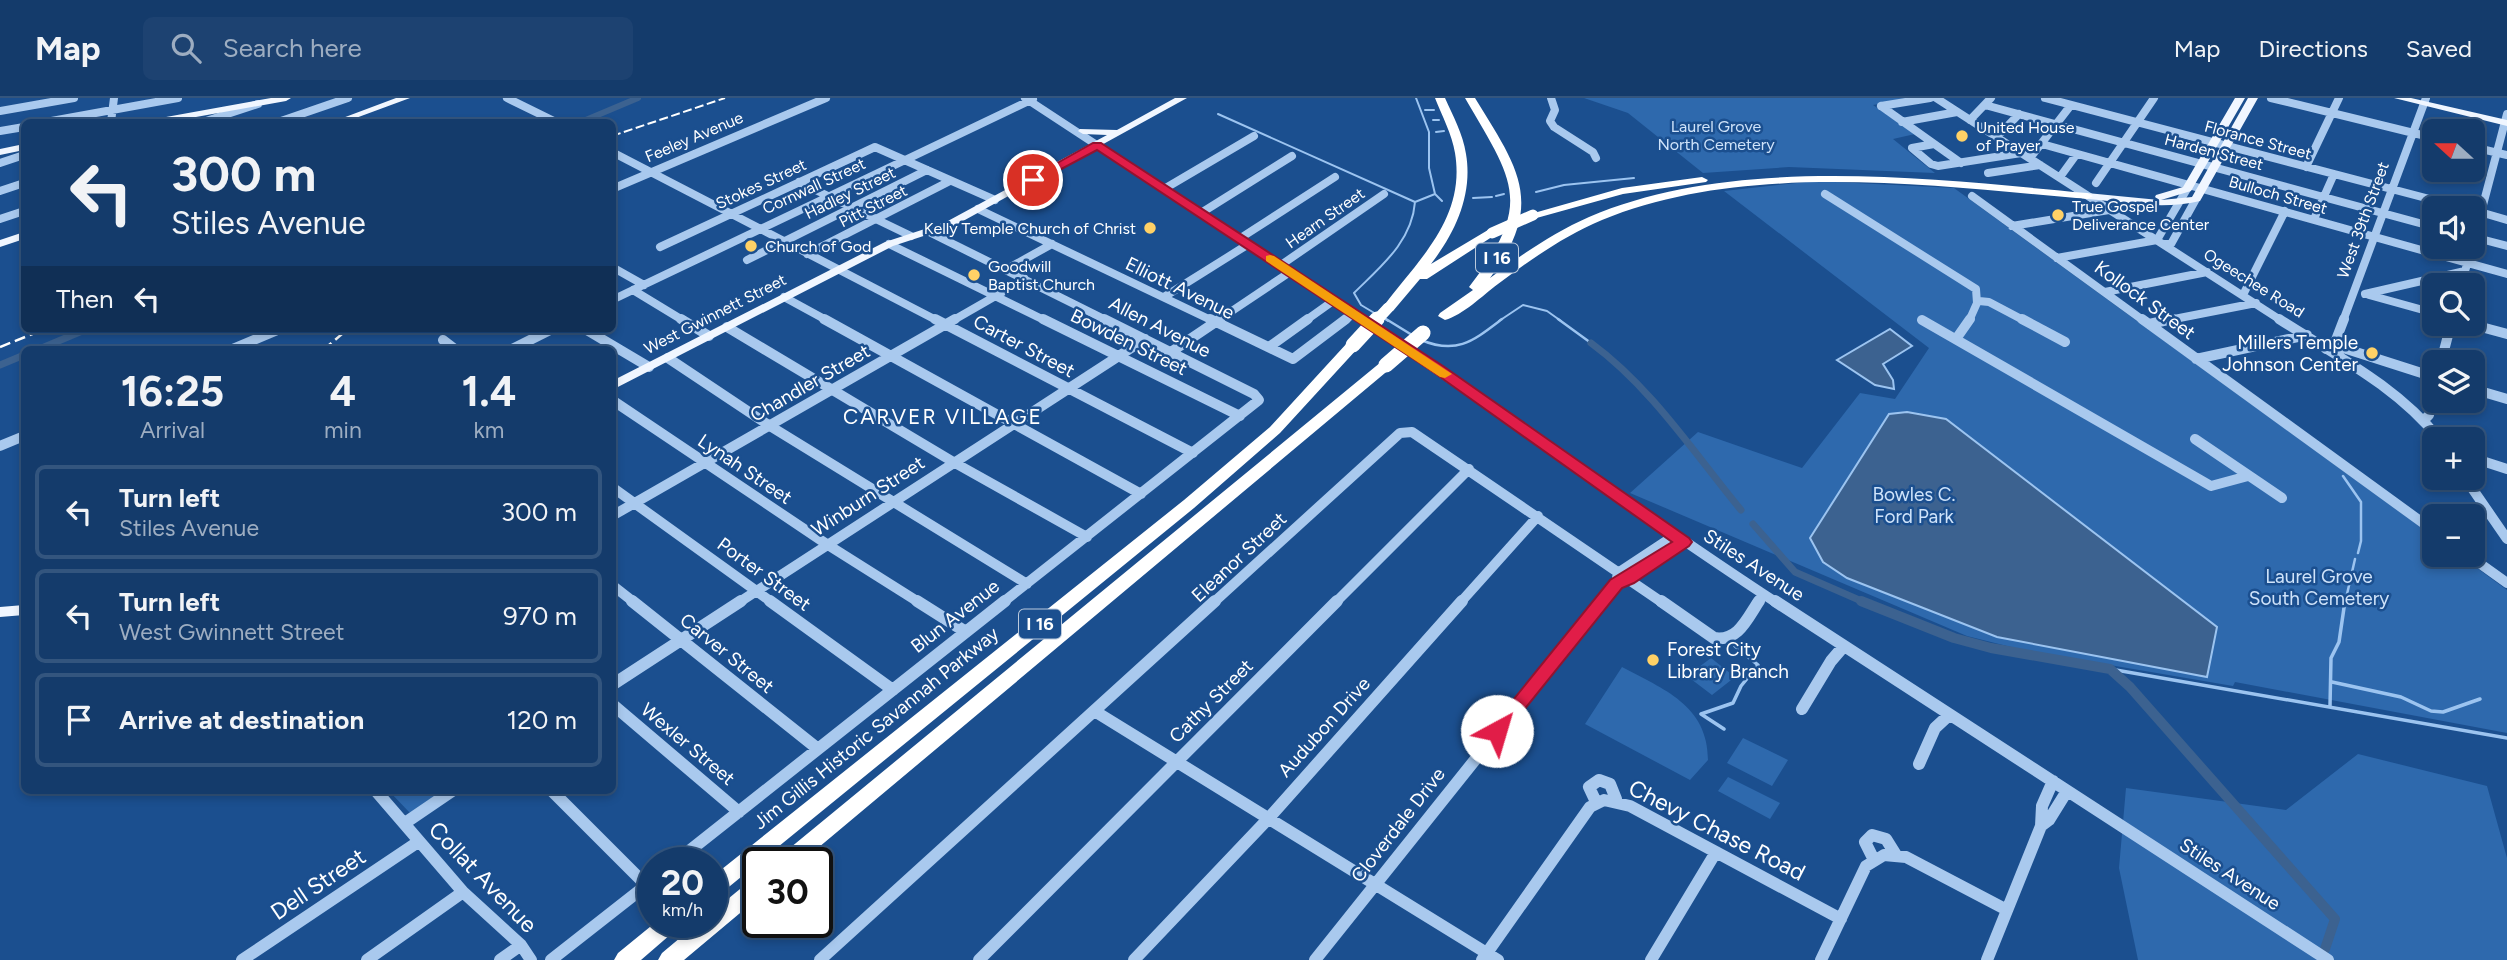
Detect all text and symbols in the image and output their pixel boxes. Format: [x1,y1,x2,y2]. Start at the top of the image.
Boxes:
search box [143,17,633,80]
text: Map [35,29,101,68]
icon: search [167,29,205,67]
text: Search here [223,32,362,64]
text: Map [2174,34,2220,63]
text: Directions [2258,34,2368,63]
text: Saved [2406,34,2472,63]
street label: Feeley Avenue [642,108,746,166]
park label: Laurel Grove North Cemetery [1657,117,1775,154]
street label: Florance Street [2202,117,2314,163]
place label: United House of Prayer [1976,118,2075,155]
north arrow [2422,119,2485,182]
map controls [2422,119,2485,567]
marker: United House of Prayer [1954,128,1970,144]
street label: Harden Street [2163,130,2265,174]
text: 300 m [171,144,316,203]
icon: left [56,147,147,238]
pin [1003,150,1063,210]
street label: Cornwall Street [760,154,868,218]
street label: Stokes Street [713,155,809,213]
street label: West 39th Street [2333,159,2393,281]
icon: arrive [1014,161,1052,199]
street label: Hadley Street [801,163,899,223]
street label: Bulloch Street [2227,172,2329,218]
street label: Pitt Street [836,181,910,231]
street label: Hearn Street [1282,184,1368,252]
button: sound [2422,196,2485,259]
place label: True Gospel Deliverance Center [2072,197,2210,234]
text: Stiles Avenue [171,204,366,242]
marker: True Gospel Deliverance Center [2050,207,2066,223]
place label: Kelly Temple Church of Christ [924,219,1136,238]
marker: Kelly Temple Church of Christ [1142,220,1158,236]
place label: Church of God [765,237,871,256]
marker: Church of God [743,238,759,254]
road number: I 16 [1476,244,1518,272]
street label: Ogeechee Road [2200,244,2308,322]
street label: Elliott Avenue [1122,252,1238,324]
street label: Kollock Street [2090,256,2200,344]
place label: Goodwill Baptist Church [988,257,1095,294]
marker: Goodwill Baptist Church [966,267,982,283]
street label: West Gwinnett Street [641,270,789,358]
button: search [2422,273,2485,336]
icon: left [128,280,166,318]
text: Then [56,283,114,315]
street label: Allen Avenue [1105,292,1215,362]
street label: Bowden Street [1067,304,1191,380]
street label: Carter Street [969,310,1079,382]
place label: Millers Temple Johnson Center [2222,331,2359,376]
street label: Chandler Street [746,339,874,427]
marker: Millers Temple Johnson Center [2364,345,2380,361]
button: layers [2422,350,2485,413]
text: 16:25 [121,366,224,417]
text: 4 [330,366,356,417]
text: 1.4 [462,366,516,417]
district label: CARVER VILLAGE [843,404,1043,429]
text: Arrival [140,416,205,444]
text: min [324,416,362,444]
text: km [474,416,504,444]
button: + [2422,427,2485,490]
street label: Lynah Street [694,429,796,509]
street label: Winburn Street [807,451,929,541]
text: Turn left [119,482,220,514]
park label: Bowles C. Ford Park [1872,483,1956,528]
icon: left [60,493,98,531]
text: 300 m [501,496,577,528]
button: − [2422,504,2485,567]
street label: Eleanor Street [1187,507,1291,607]
text: Stiles Avenue [119,514,259,542]
street label: Stiles Avenue [1699,524,1809,606]
street label: Porter Street [713,532,815,616]
park label: Laurel Grove South Cemetery [2249,565,2389,610]
street label: Blun Avenue [906,574,1004,658]
text: Turn left [119,586,220,618]
icon: left [60,597,98,635]
text: 970 m [503,600,577,632]
street label: Carver Street [675,608,779,698]
road number: I 16 [1019,610,1061,638]
text: West Gwinnett Street [119,618,344,646]
street label: Jim Gillis Historic Savannah Parkway [749,622,1003,834]
place label: Forest City Library Branch [1667,638,1789,683]
marker: Forest City Library Branch [1645,652,1661,668]
street label: Cathy Street [1164,654,1258,748]
street label: Audubon Drive [1273,672,1375,782]
position arrow [1460,694,1534,768]
street label: Wexler Street [636,698,740,790]
icon: arrive [60,701,98,739]
text: Arrive at destination [119,704,364,736]
text: 120 m [507,704,577,736]
street label: Cloverdale Drive [1346,763,1450,887]
street label: Chevy Chase Road [1624,773,1810,887]
street label: Collat Avenue [423,816,543,938]
street label: Stiles Avenue [2175,833,2285,915]
street label: Dell Street [265,842,371,926]
speed limit sign: 30 [742,847,833,938]
text: 20 [661,862,704,904]
text: km/h [662,899,703,921]

